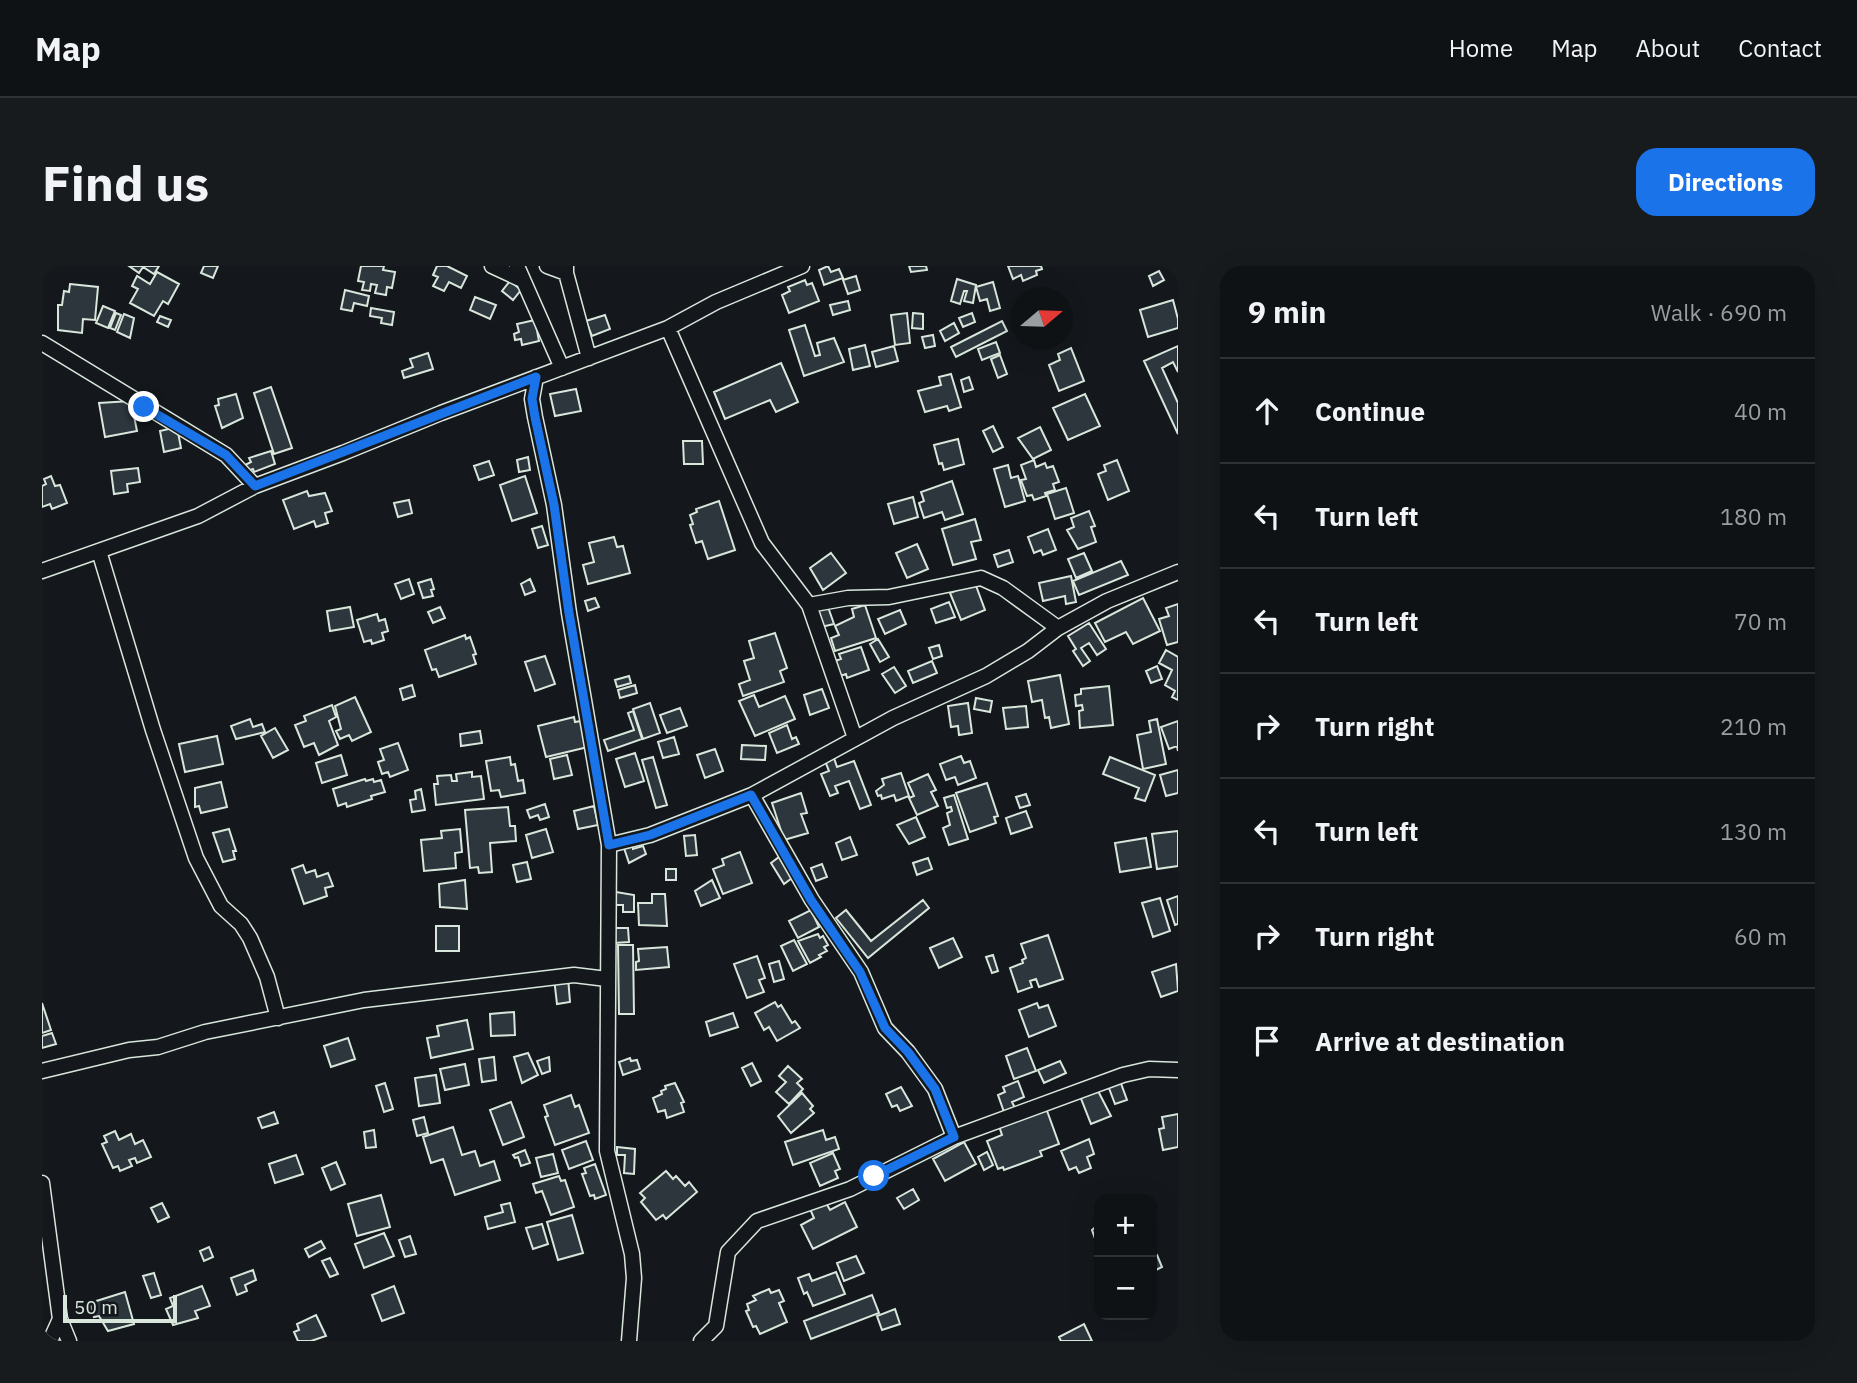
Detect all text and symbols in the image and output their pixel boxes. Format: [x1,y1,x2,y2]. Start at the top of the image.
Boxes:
text: Map [35,27,101,70]
text: Home [1449,32,1513,64]
text: Map [1551,32,1597,64]
text: About [1635,32,1700,64]
text: Contact [1738,32,1822,64]
button: Directions [1636,148,1815,216]
text: Find us [42,151,209,214]
north arrow [1010,287,1073,350]
text: 9 min [1248,292,1326,331]
text: Walk · 690 m [1651,297,1787,327]
route end [128,391,159,422]
icon: ahead [1248,392,1286,430]
text: Continue [1315,394,1425,428]
text: 40 m [1734,396,1787,426]
icon: left [1248,497,1286,535]
text: Turn left [1315,499,1418,533]
text: 180 m [1720,501,1787,531]
icon: left [1248,602,1286,640]
text: Turn left [1315,604,1418,638]
text: 70 m [1734,606,1787,636]
icon: right [1248,707,1286,745]
text: Turn right [1315,709,1434,743]
text: 210 m [1720,711,1787,741]
icon: left [1248,812,1286,850]
text: Turn left [1315,814,1418,848]
text: 130 m [1720,816,1787,846]
icon: right [1248,917,1286,955]
text: Turn right [1315,919,1434,953]
text: 60 m [1734,921,1787,951]
icon: arrive [1248,1022,1286,1060]
text: Arrive at destination [1315,1024,1565,1058]
route start [858,1160,889,1191]
map controls [1094,1194,1157,1320]
button: + [1094,1194,1157,1257]
button: − [1094,1257,1157,1320]
scale bar [63,1292,177,1324]
text: 50 m [74,1295,118,1319]

